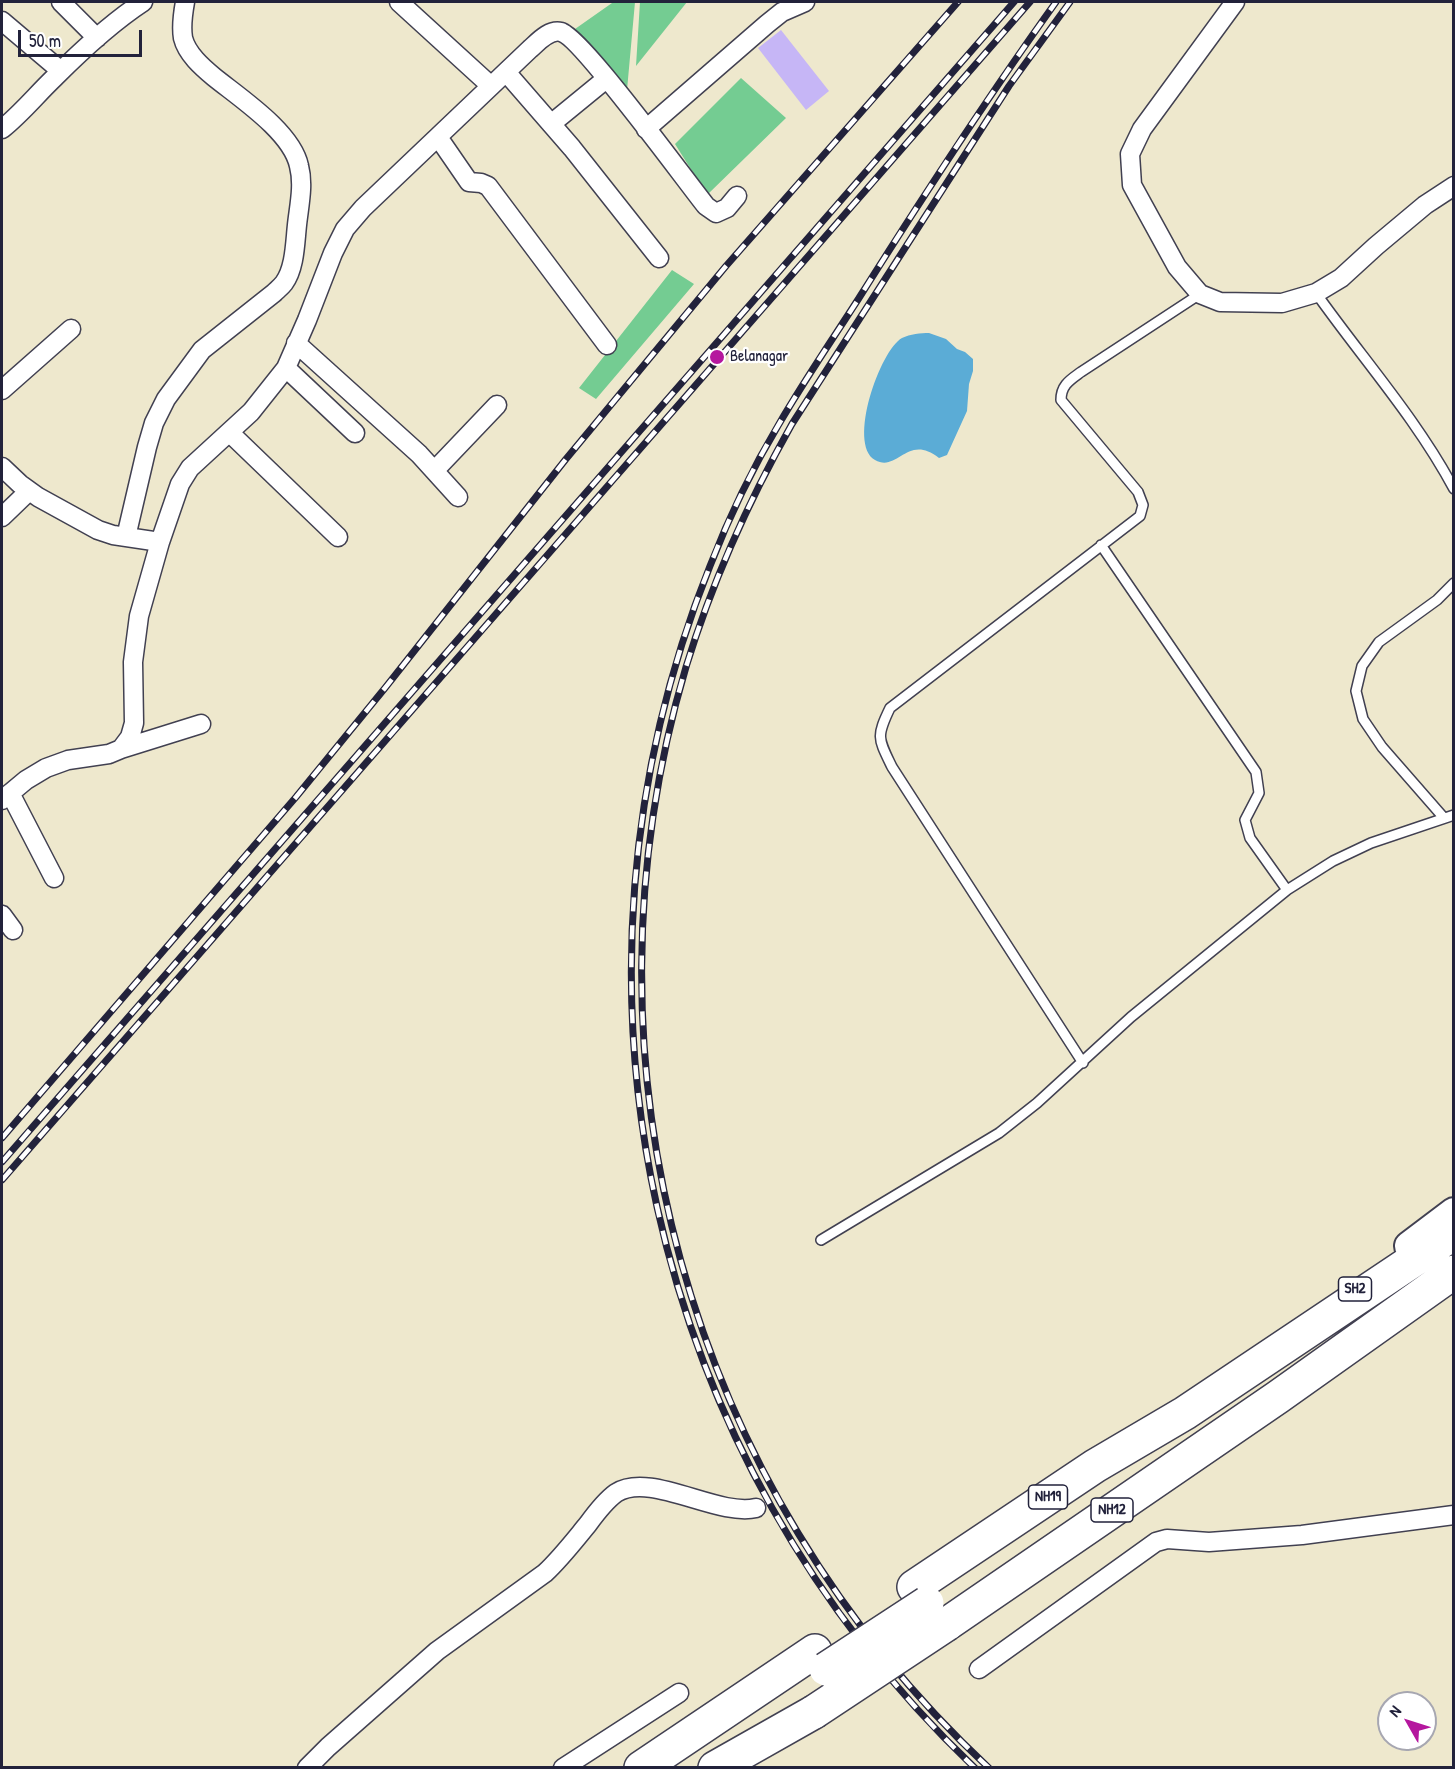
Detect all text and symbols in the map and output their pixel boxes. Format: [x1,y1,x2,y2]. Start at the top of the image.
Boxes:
scale bar [21,18,146,56]
text: 50 m [29,28,61,53]
place label: Belanagar [730,347,788,367]
marker: Belanagar [708,348,726,366]
road number: SH2 [1338,1277,1372,1301]
road number: NH19 [1028,1485,1068,1509]
road number: NH12 [1091,1498,1133,1522]
north arrow [1377,1691,1437,1751]
text: N [1383,1701,1406,1721]

